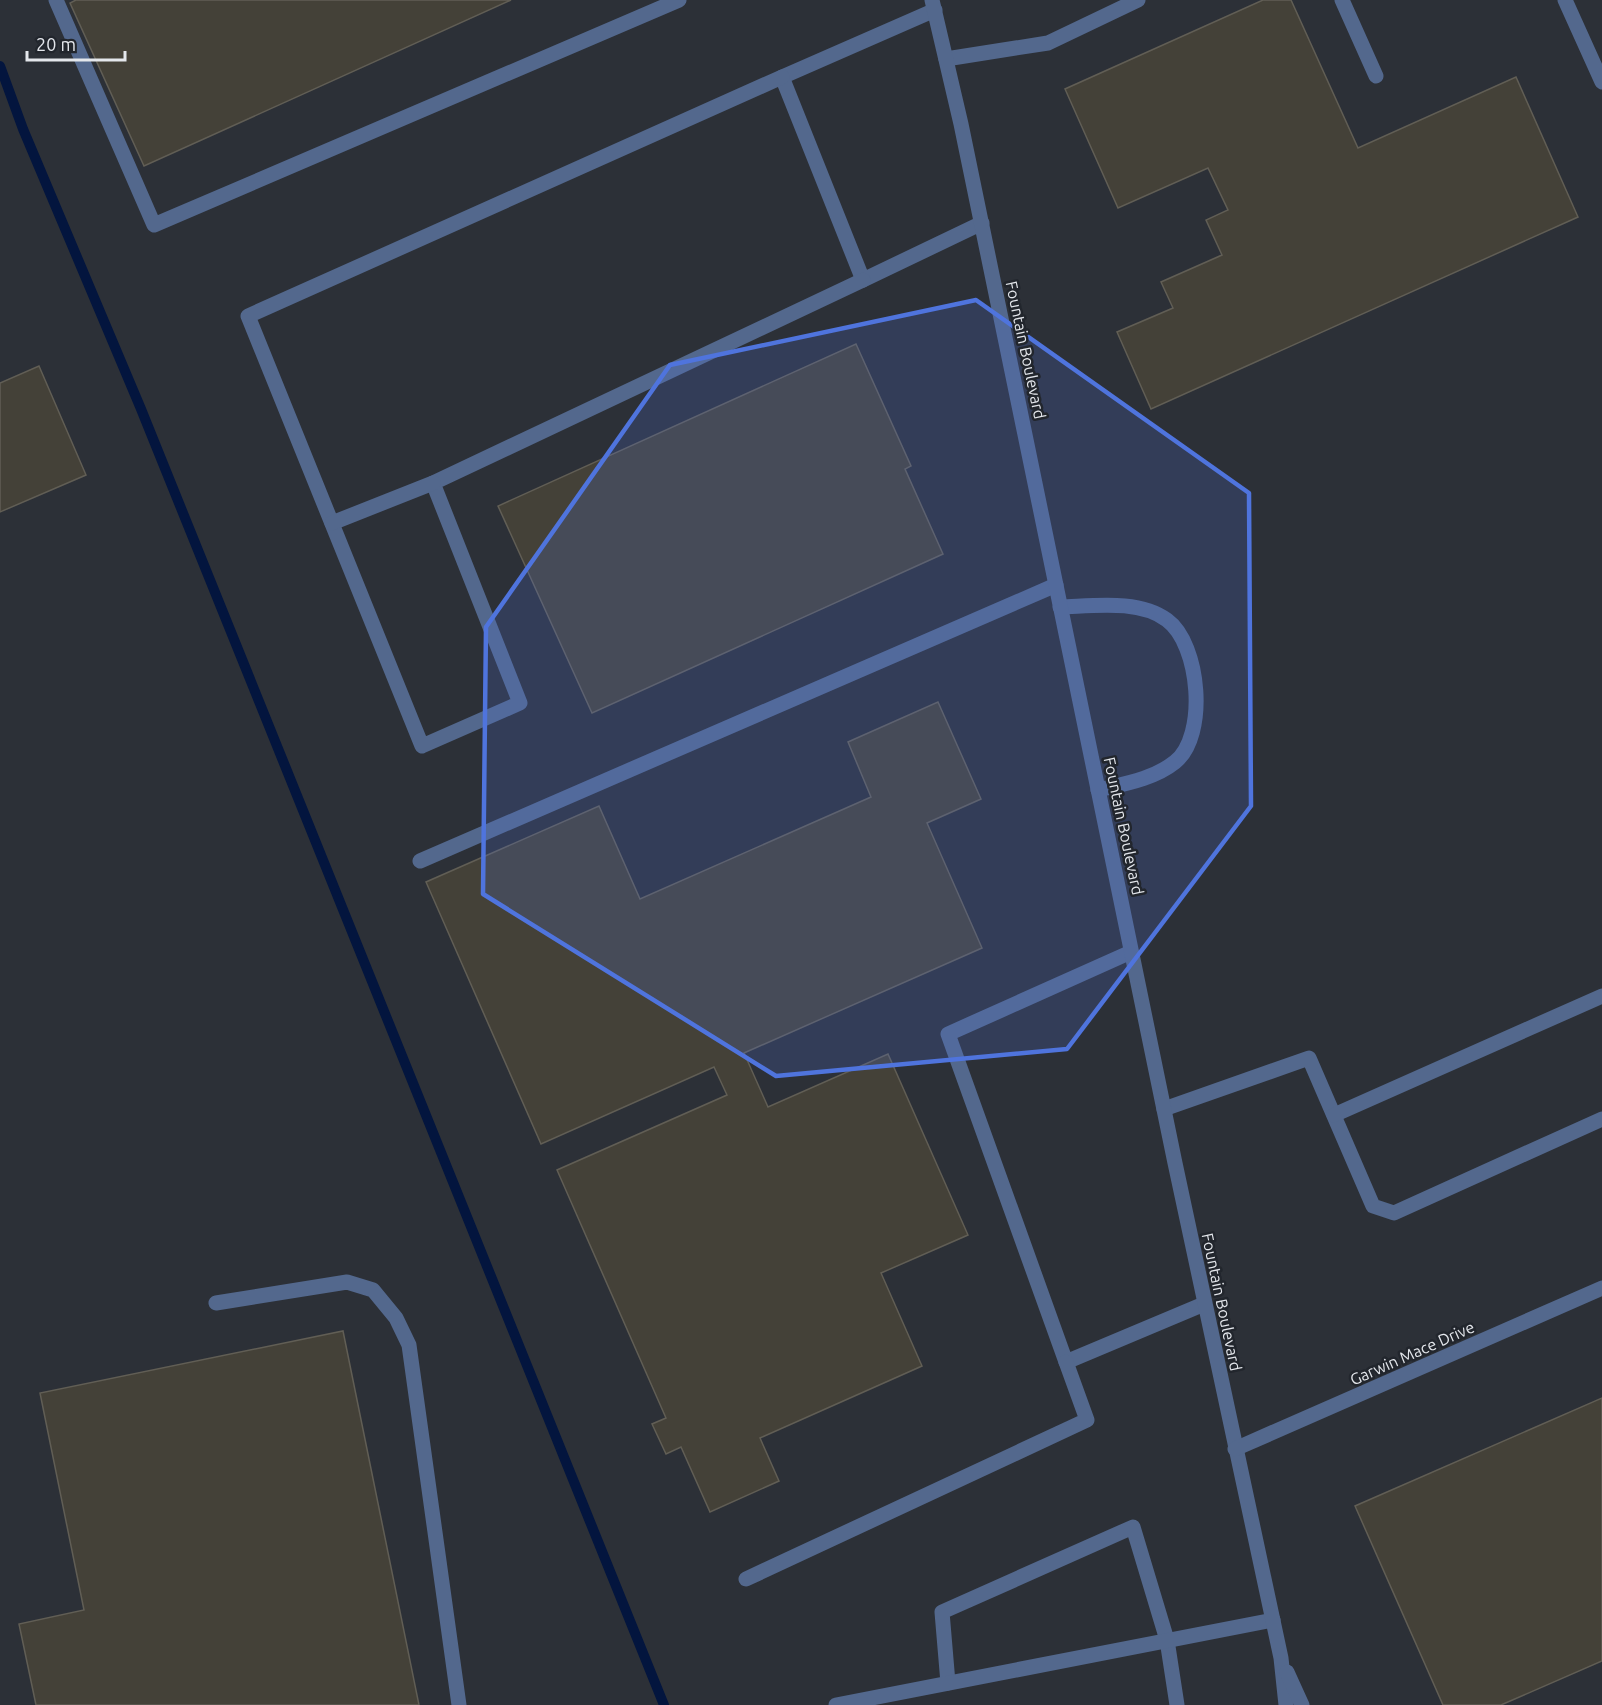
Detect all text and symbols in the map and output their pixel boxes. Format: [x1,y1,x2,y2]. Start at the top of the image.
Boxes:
scale bar [27,24,124,62]
text: 20 m [36,34,76,54]
street label: Fountain Boulevard [1003,280,1049,420]
street label: Fountain Boulevard [1101,756,1147,896]
street label: Fountain Boulevard [1199,1232,1245,1372]
street label: Garwin Mace Drive [1347,1317,1477,1389]

